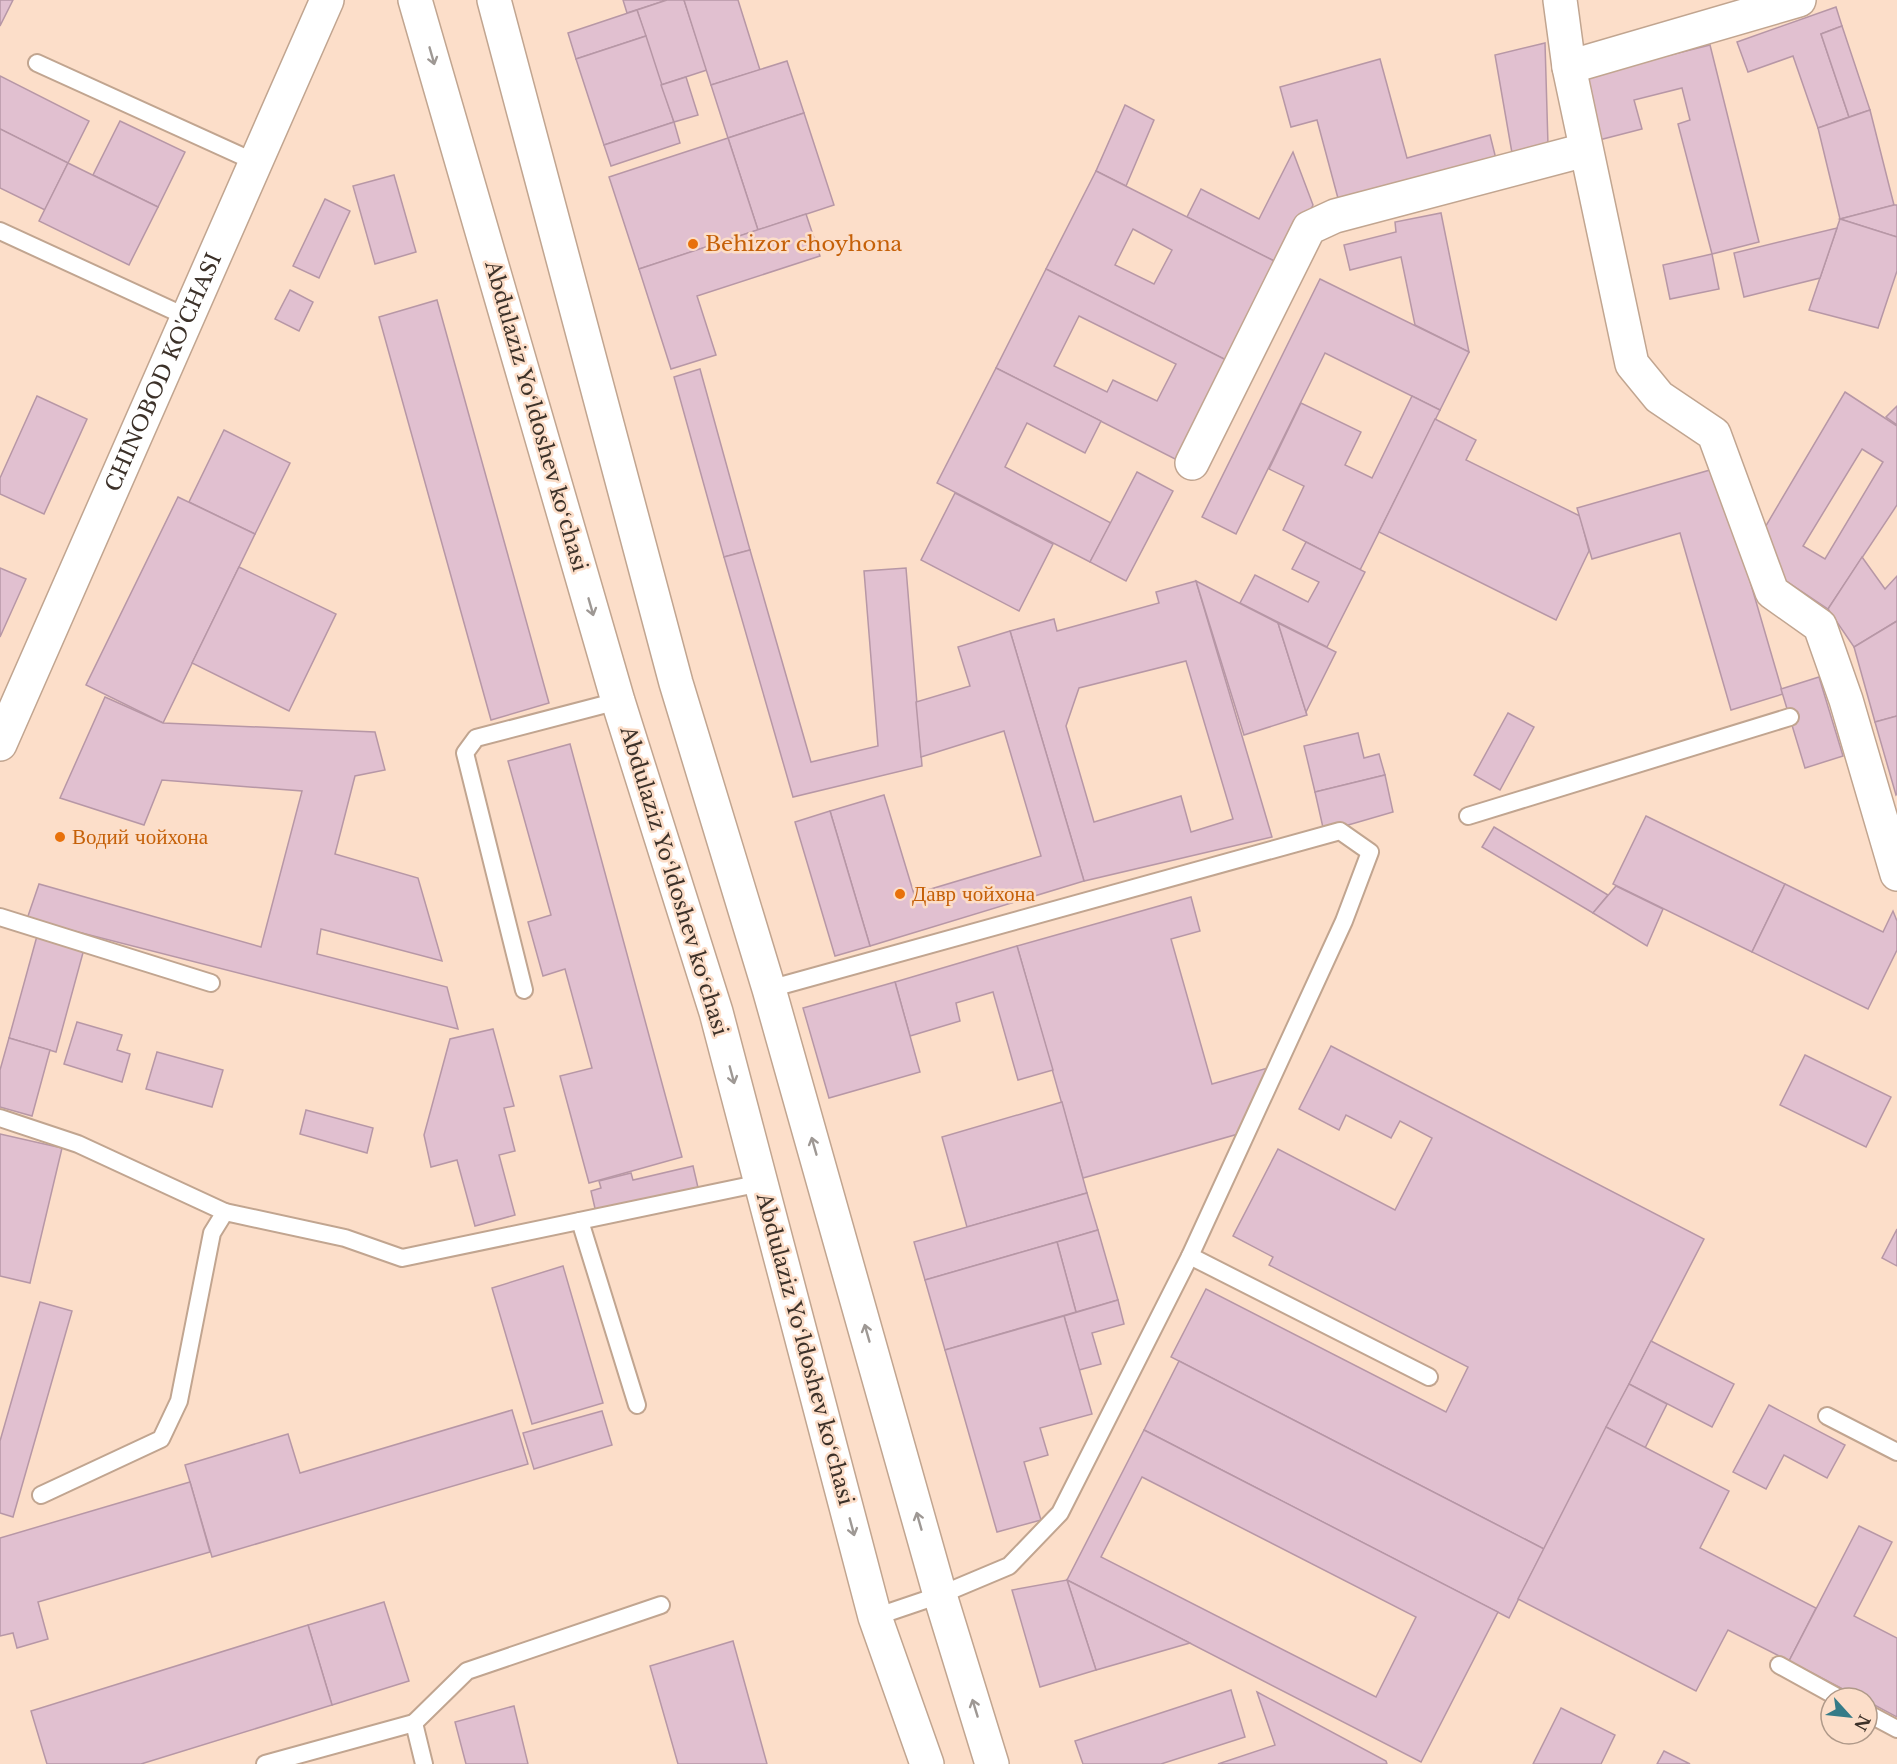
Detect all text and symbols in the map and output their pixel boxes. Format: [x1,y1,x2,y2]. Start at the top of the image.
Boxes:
one-way arrow [427,46,438,65]
place label: Behizor choyhona [705,231,903,257]
marker: Behizor choyhona [686,237,700,251]
street label: CHINOBOD KO'CHASI [100,249,227,496]
street label: Abdulaziz Yoʻldoshev koʻchasi [479,257,593,574]
one-way arrow [586,597,597,616]
street label: Abdulaziz Yoʻldoshev koʻchasi [614,722,734,1039]
place label: Водий чойхона [72,824,209,850]
marker: Водий чойхона [53,830,67,844]
place label: Давр чойхона [912,881,1036,907]
marker: Давр чойхона [893,887,907,901]
one-way arrow [727,1065,739,1084]
one-way arrow [808,1137,819,1156]
street label: Abdulaziz Yoʻldoshev koʻchasi [751,1189,859,1508]
one-way arrow [860,1324,872,1343]
one-way arrow [913,1512,924,1531]
one-way arrow [846,1517,858,1536]
north arrow [1819,1686,1879,1746]
one-way arrow [969,1699,980,1718]
text: N [1850,1712,1875,1734]

